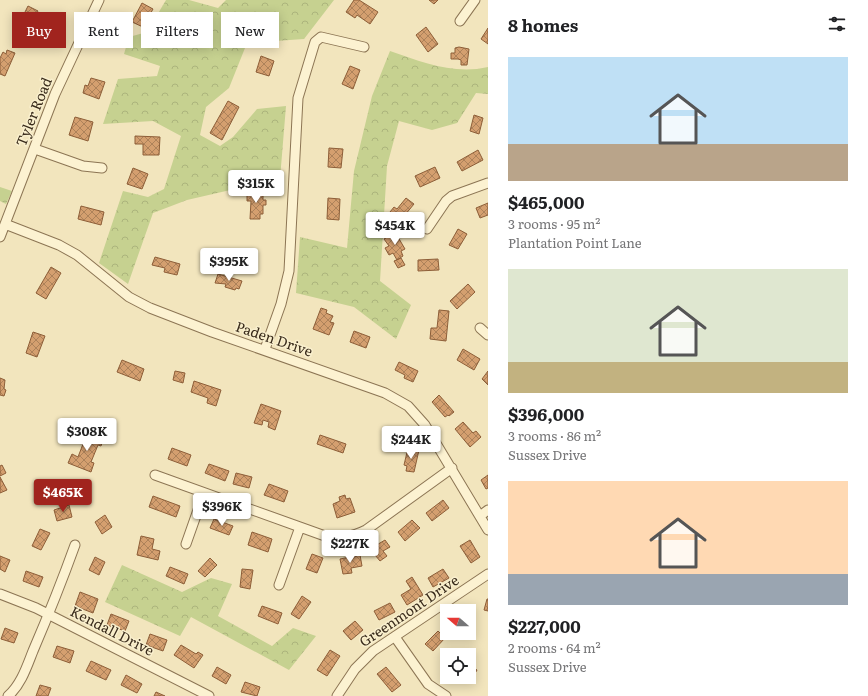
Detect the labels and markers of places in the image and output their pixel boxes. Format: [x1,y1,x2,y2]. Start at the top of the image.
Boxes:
pin: $315K [228,170,284,204]
pin: $454K [367,212,423,246]
pin: $395K [201,248,257,282]
pin: $308K [59,418,115,452]
pin: $244K [383,426,439,460]
pin: $465K [35,479,91,513]
pin: $396K [194,493,250,527]
pin: $227K [322,530,378,564]

